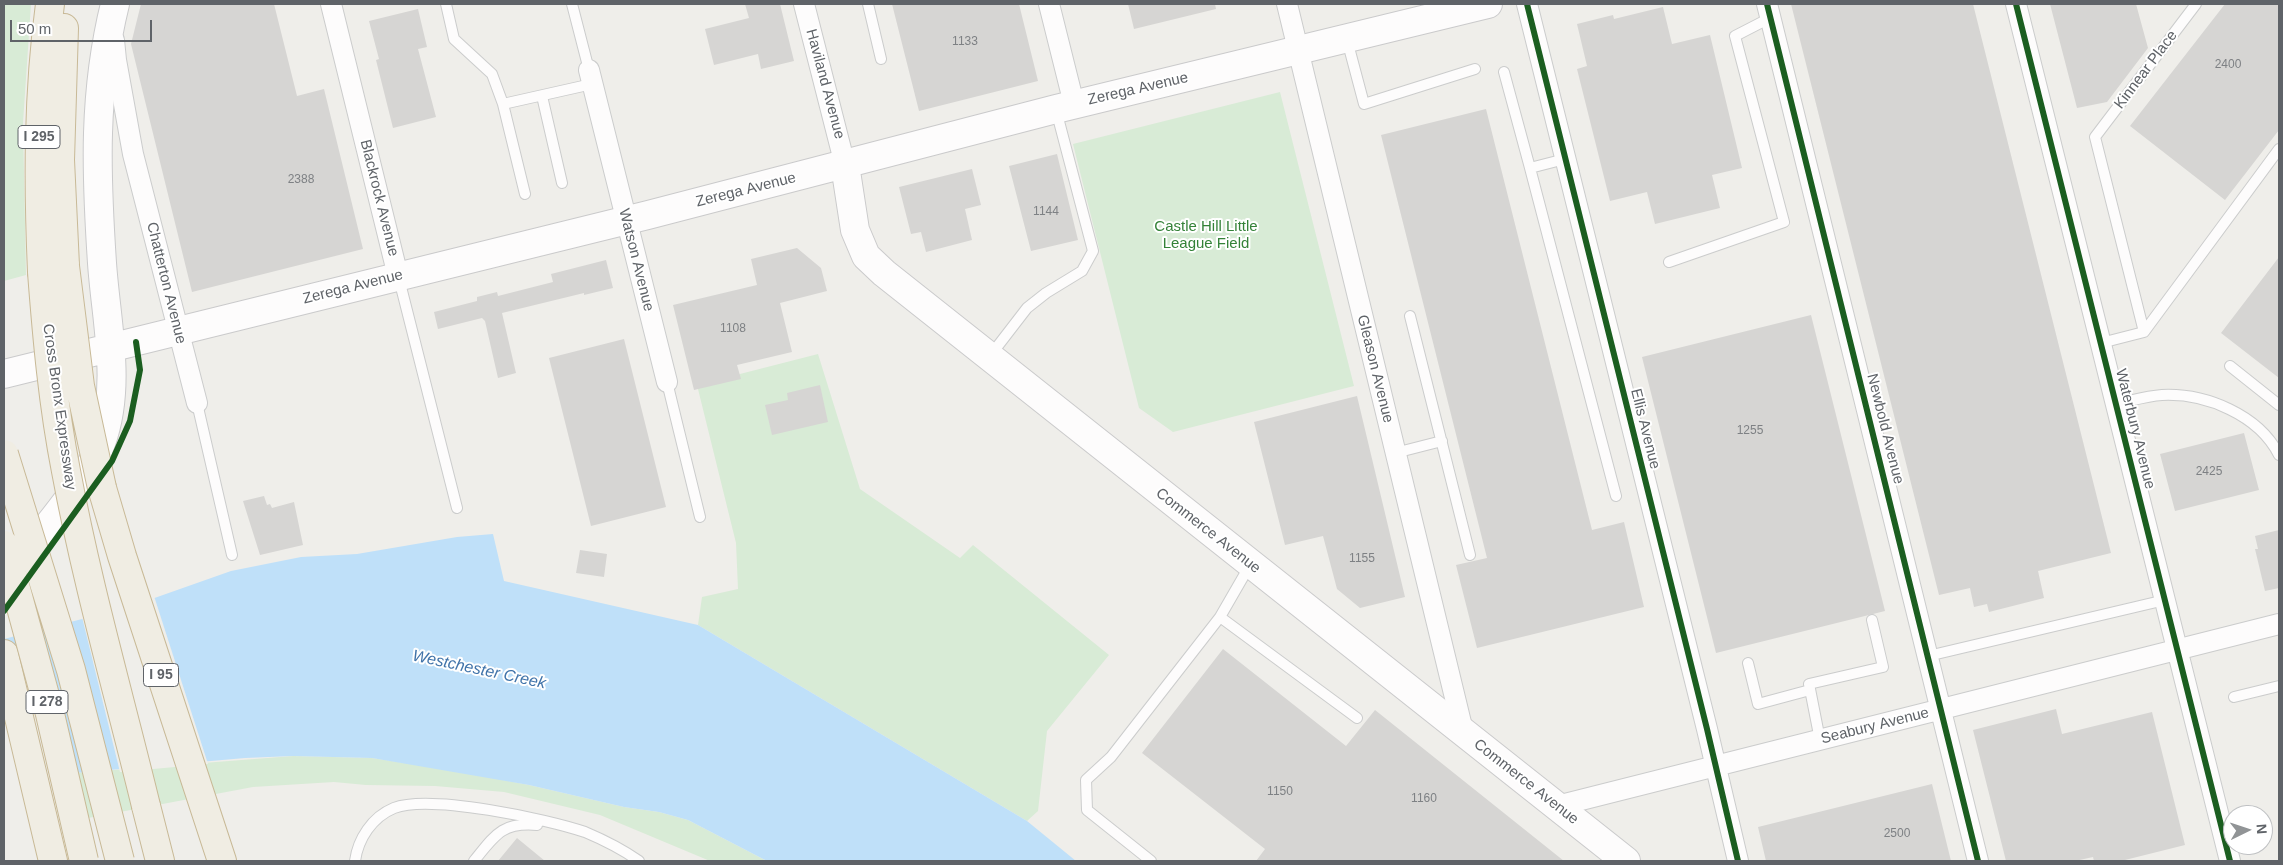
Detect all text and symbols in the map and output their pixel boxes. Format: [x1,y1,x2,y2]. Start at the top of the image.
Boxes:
scale bar [12,10,155,42]
text: 50 m [18,20,51,37]
street label: Haviland Avenue [802,27,848,141]
street label: Kinnear Place [2111,27,2181,113]
house number: 1133 [952,35,978,49]
house number: 2400 [2215,58,2241,72]
street label: Zerega Avenue [1086,69,1190,109]
road number: I 295 [18,125,60,148]
street label: Blackrock Avenue [356,138,402,258]
street label: Zerega Avenue [694,169,798,211]
house number: 2388 [288,173,314,187]
house number: 1144 [1033,205,1059,219]
street label: Watson Avenue [615,207,657,313]
park label: Castle Hill Little League Field [1154,218,1258,253]
street label: Chatterton Avenue [142,220,190,346]
street label: Zerega Avenue [301,266,405,308]
street label: Gleason Avenue [1353,313,1397,425]
house number: 1108 [720,322,746,336]
street label: Cross Bronx Expressway [38,323,80,491]
street label: Waterbury Avenue [2111,367,2159,491]
street label: Newbold Avenue [1863,372,1907,486]
street label: Ellis Avenue [1626,387,1664,471]
house number: 1255 [1737,424,1763,438]
house number: 2425 [2196,465,2222,479]
street label: Commerce Avenue [1152,484,1264,578]
house number: 1155 [1349,552,1375,566]
water label: Westchester Creek [411,646,547,694]
road number: I 95 [144,664,178,686]
road number: I 278 [26,690,68,714]
street label: Seabury Avenue [1819,704,1931,748]
street label: Commerce Avenue [1470,735,1582,829]
house number: 1150 [1267,785,1293,799]
house number: 1160 [1411,792,1437,806]
north arrow [2223,805,2273,855]
text: N [2254,823,2270,835]
house number: 2500 [1884,827,1910,841]

